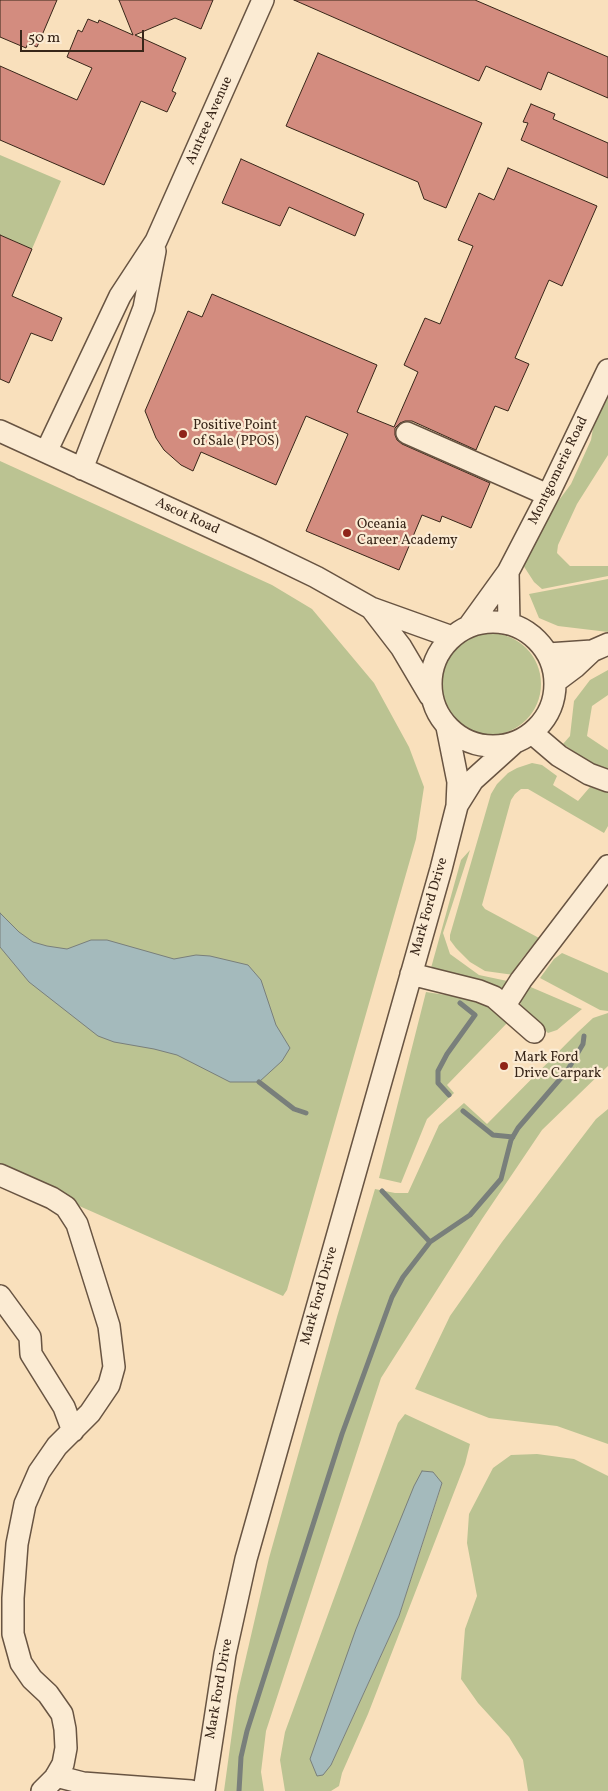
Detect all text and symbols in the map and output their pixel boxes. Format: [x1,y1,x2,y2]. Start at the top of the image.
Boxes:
scale bar [22,20,146,52]
text: 50 m [28,28,60,49]
street label: Aintree Avenue [183,74,237,168]
street label: Montgomerie Road [526,414,592,528]
place label: Positive Point of Sale (PPOS) [193,418,279,451]
marker: Positive Point of Sale (PPOS) [177,428,189,440]
street label: Ascot Road [152,495,222,539]
place label: Oceania Career Academy [357,517,458,550]
marker: Oceania Career Academy [341,527,353,539]
street label: Mark Ford Drive [408,856,452,958]
place label: Mark Ford Drive Carpark [514,1050,601,1082]
marker: Mark Ford Drive Carpark [498,1060,510,1072]
street label: Mark Ford Drive [298,1245,342,1347]
street label: Mark Ford Drive [203,1637,237,1741]

